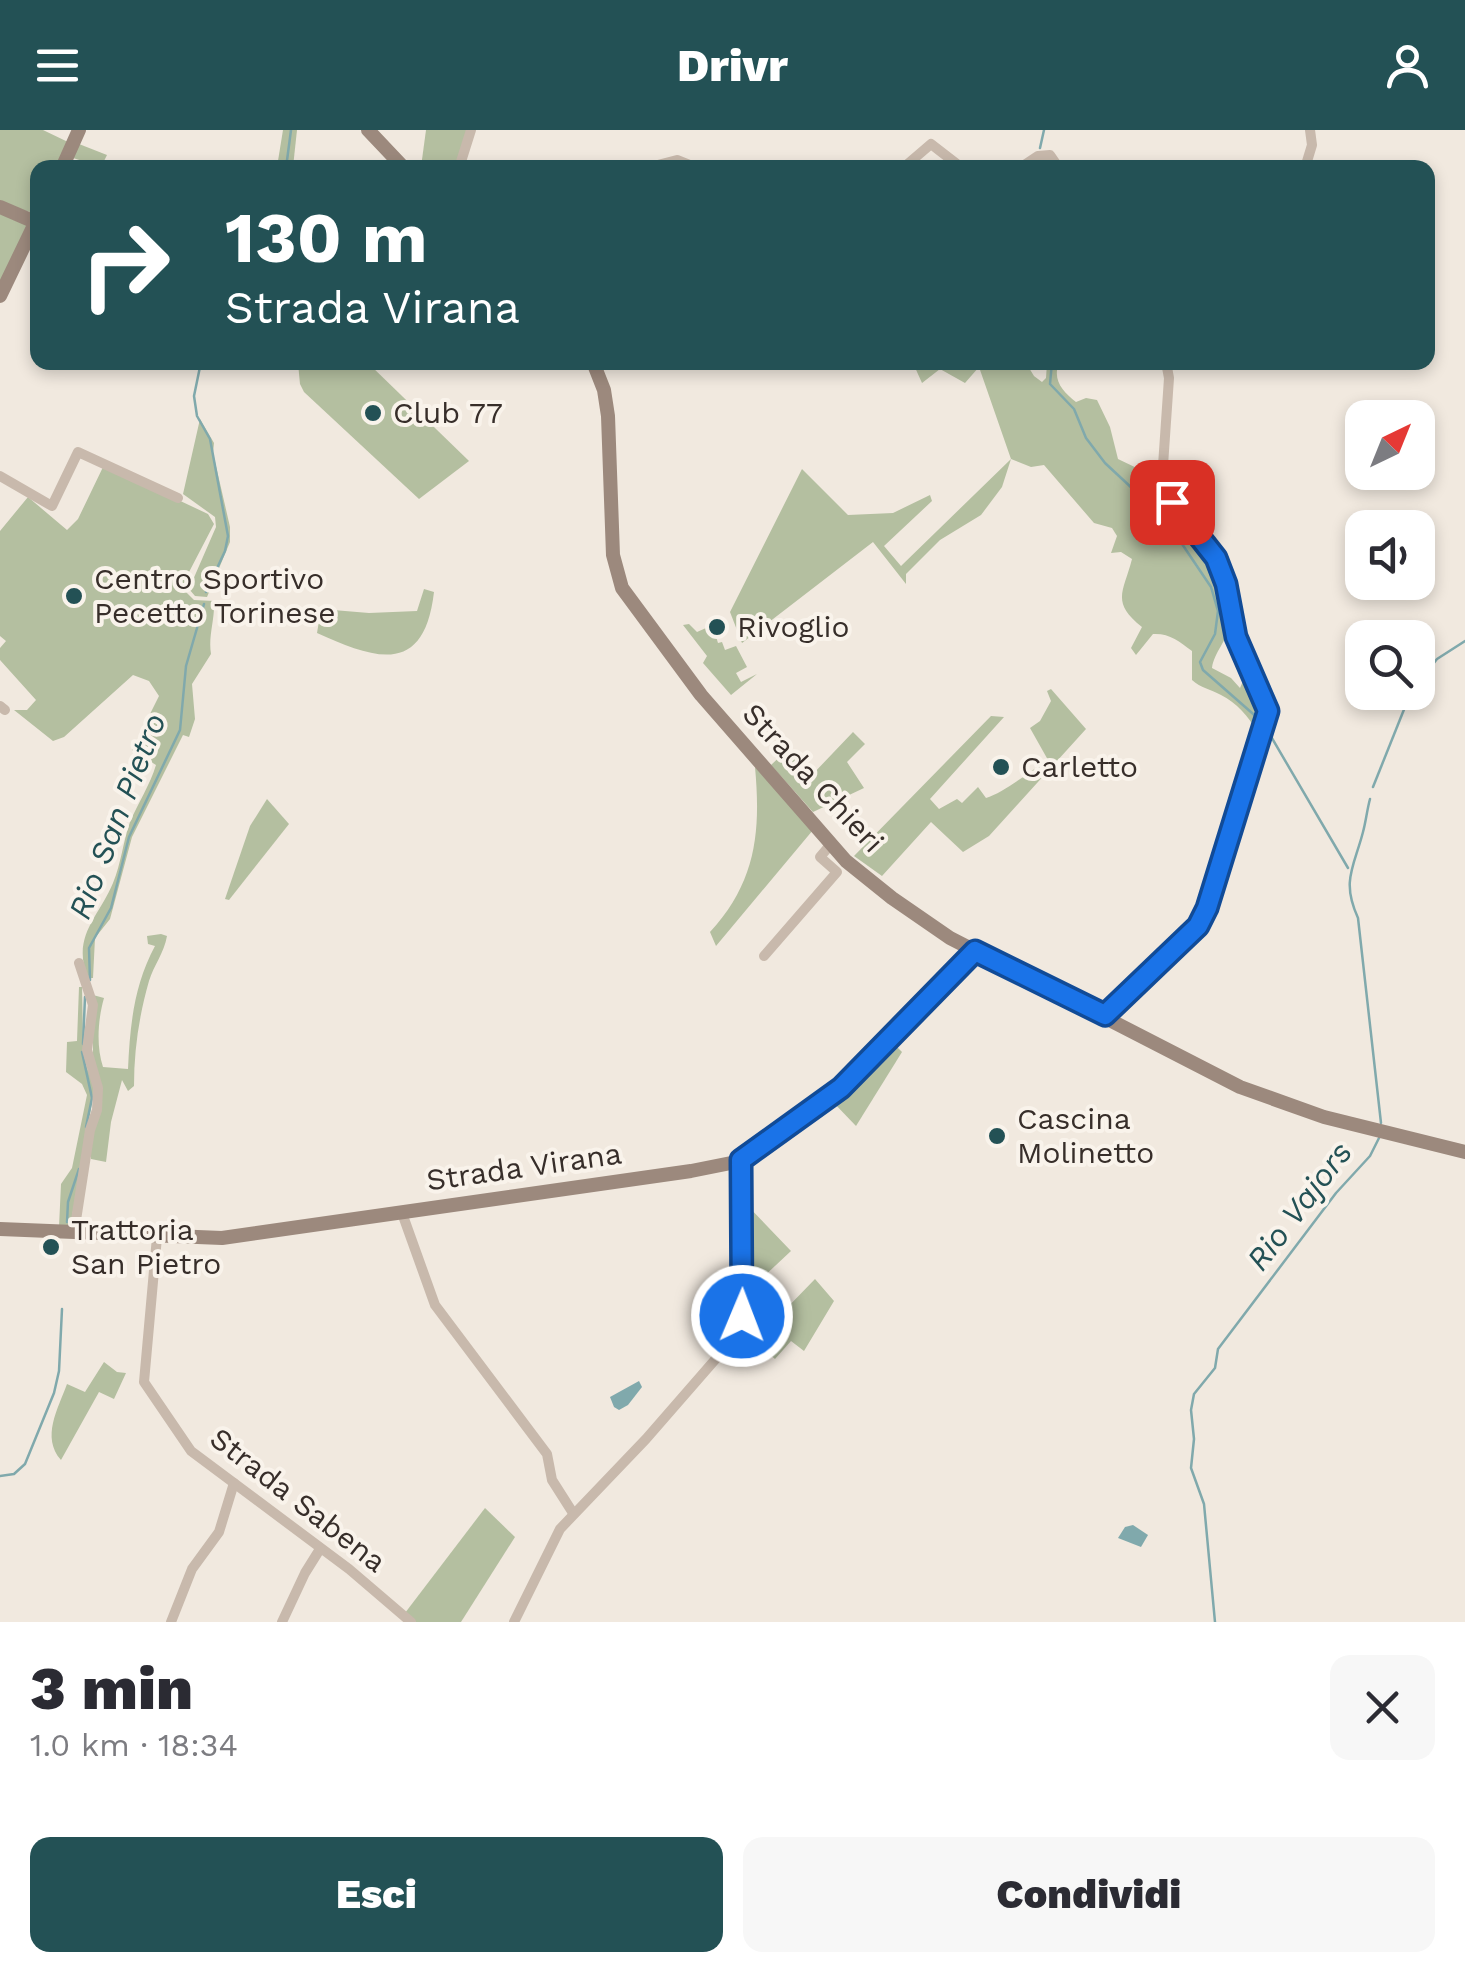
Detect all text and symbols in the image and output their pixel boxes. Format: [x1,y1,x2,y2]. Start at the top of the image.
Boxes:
icon: menu [30,38,85,93]
icon: person [1380,38,1435,93]
text: Drivr [677,39,788,92]
text: 130 m [225,197,428,279]
icon: right [60,200,190,330]
text: Strada Virana [225,281,520,334]
place label: Club 77 [393,395,503,430]
north arrow [1345,400,1435,490]
map controls [1345,400,1435,710]
marker: Club 77 [362,402,384,424]
pin [1130,460,1215,545]
icon: arrive [1145,475,1200,530]
button: sound [1345,510,1435,600]
place label: Centro Sportivo Pecetto Torinese [94,561,336,630]
marker: Centro Sportivo Pecetto Torinese [63,585,85,607]
place label: Rivoglio [737,609,850,644]
marker: Rivoglio [706,616,728,638]
button: search [1345,620,1435,710]
street label: Strada Chieri [736,696,891,859]
water label: Rio San Pietro [60,708,174,924]
place label: Carletto [1021,749,1138,784]
marker: Carletto [990,756,1012,778]
place label: Cascina Molinetto [1017,1101,1154,1170]
marker: Cascina Molinetto [986,1125,1008,1147]
water label: Rio Vajors [1238,1134,1360,1278]
street label: Strada Virana [424,1135,624,1198]
place label: Trattoria San Pietro [71,1212,221,1281]
marker: Trattoria San Pietro [40,1236,62,1258]
position arrow [690,1264,794,1368]
street label: Strada Sabena [203,1420,393,1579]
text: 3 min [30,1653,193,1724]
button: close [1330,1655,1435,1760]
text: 1.0 km · 18:34 [30,1726,238,1764]
button: Esci [30,1837,723,1952]
button: Condividi [743,1837,1435,1952]

